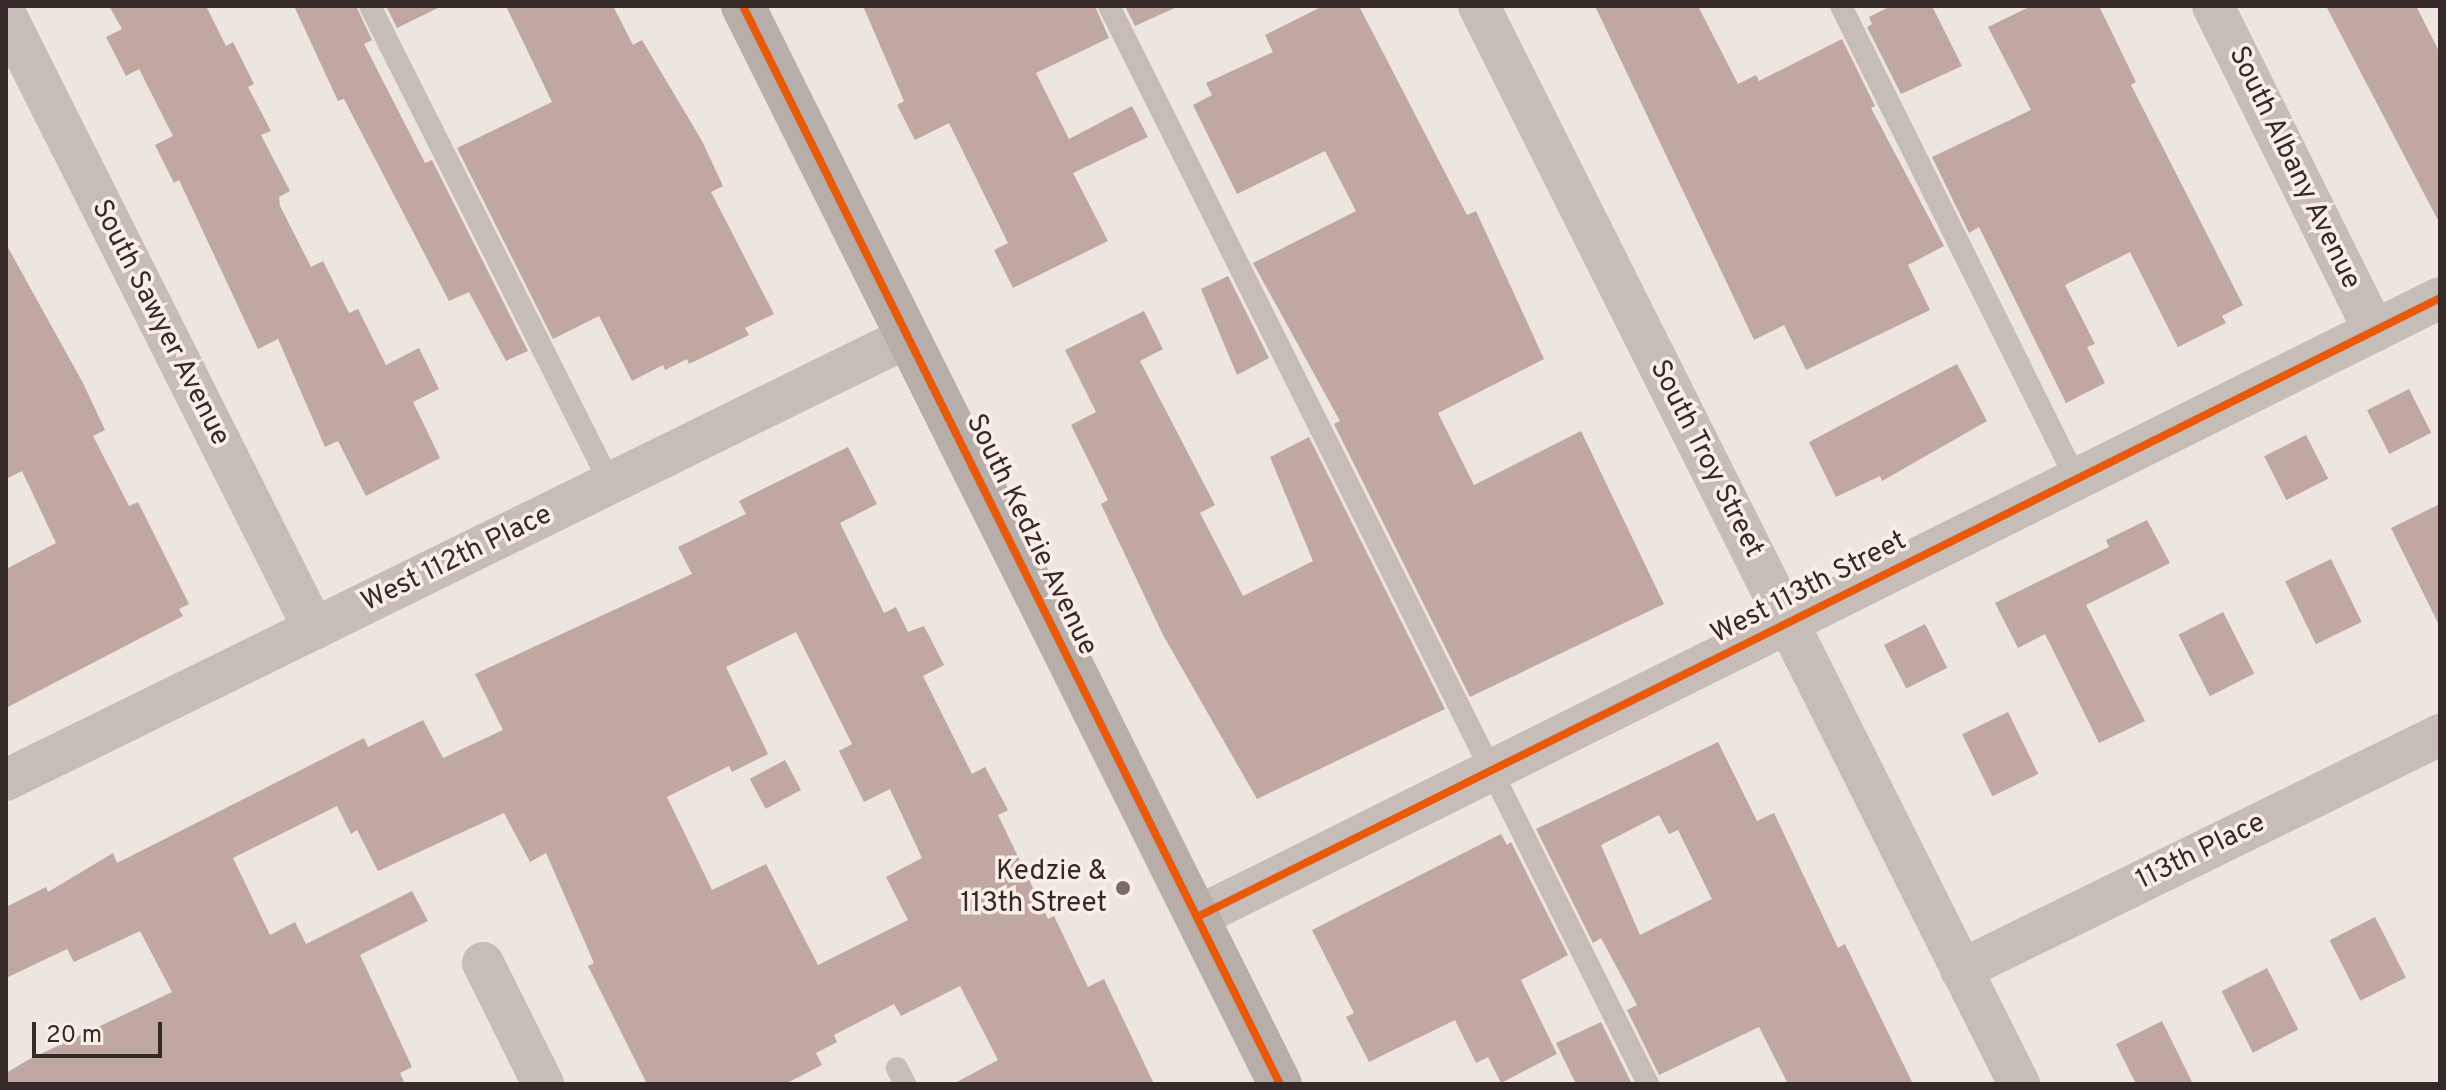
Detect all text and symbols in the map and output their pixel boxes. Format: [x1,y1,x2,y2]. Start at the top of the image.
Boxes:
street label: South Albany Avenue [2220,40,2368,296]
street label: South Sawyer Avenue [83,194,237,452]
street label: South Troy Street [1642,354,1770,564]
street label: South Kedzie Avenue [958,408,1104,662]
street label: West 112th Place [356,498,558,620]
street label: West 113th Street [1706,524,1912,652]
street label: 113th Place [2131,806,2271,898]
place label: Kedzie & 113th Street [960,855,1107,921]
marker: Kedzie & 113th Street [1114,879,1132,897]
scale bar [36,1006,166,1056]
text: 20 m [46,1021,102,1051]

